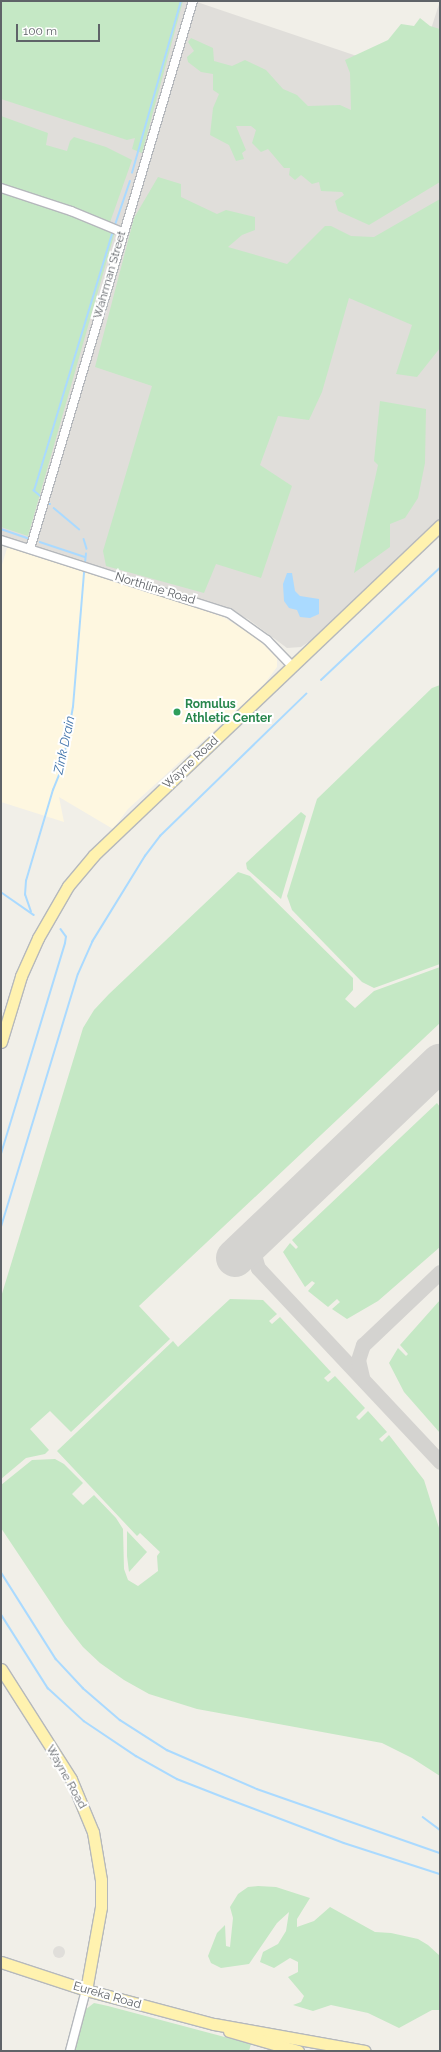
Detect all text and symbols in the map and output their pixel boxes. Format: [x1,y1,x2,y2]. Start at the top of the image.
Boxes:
scale bar [18,16,102,42]
text: 100 m [23,24,57,38]
street label: Wahrman Street [91,229,129,321]
street label: Northline Road [113,570,197,608]
place label: Romulus Athletic Center [185,698,272,726]
marker: Romulus Athletic Center [172,707,182,717]
water label: Zink Drain [51,714,79,776]
street label: Wayne Road [160,734,222,792]
street label: Wayne Road [43,1743,89,1811]
street label: Eureka Road [71,1979,143,2013]

